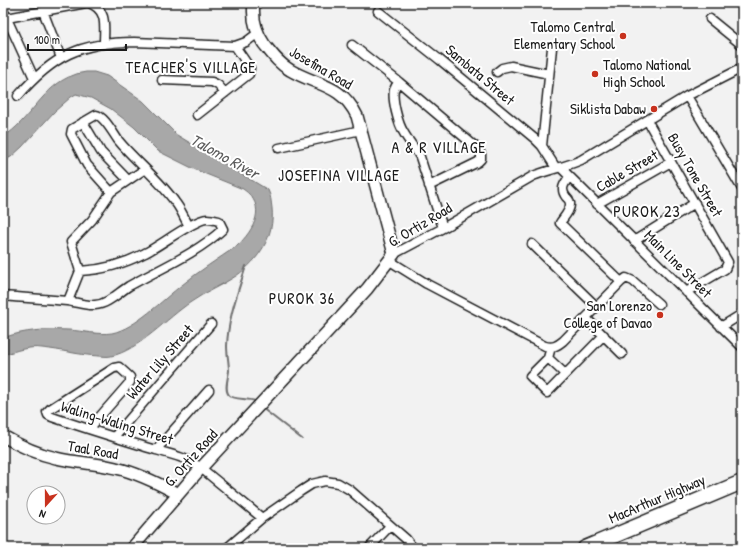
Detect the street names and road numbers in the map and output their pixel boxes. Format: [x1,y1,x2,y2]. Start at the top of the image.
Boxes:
street label: Sambata Street [441,39,520,110]
street label: Josefina Road [286,41,357,94]
street label: Busy Tone Street [663,129,728,221]
street label: Cable Street [592,144,662,197]
street label: G. Ortiz Road [384,197,456,252]
street label: Main Line Street [640,225,718,303]
street label: Water Lily Street [121,319,199,404]
street label: Waling-Waling Street [58,395,177,450]
street label: G. Ortiz Road [159,424,222,491]
street label: Taal Road [66,435,120,464]
street label: MacArthur Highway [605,469,708,528]

